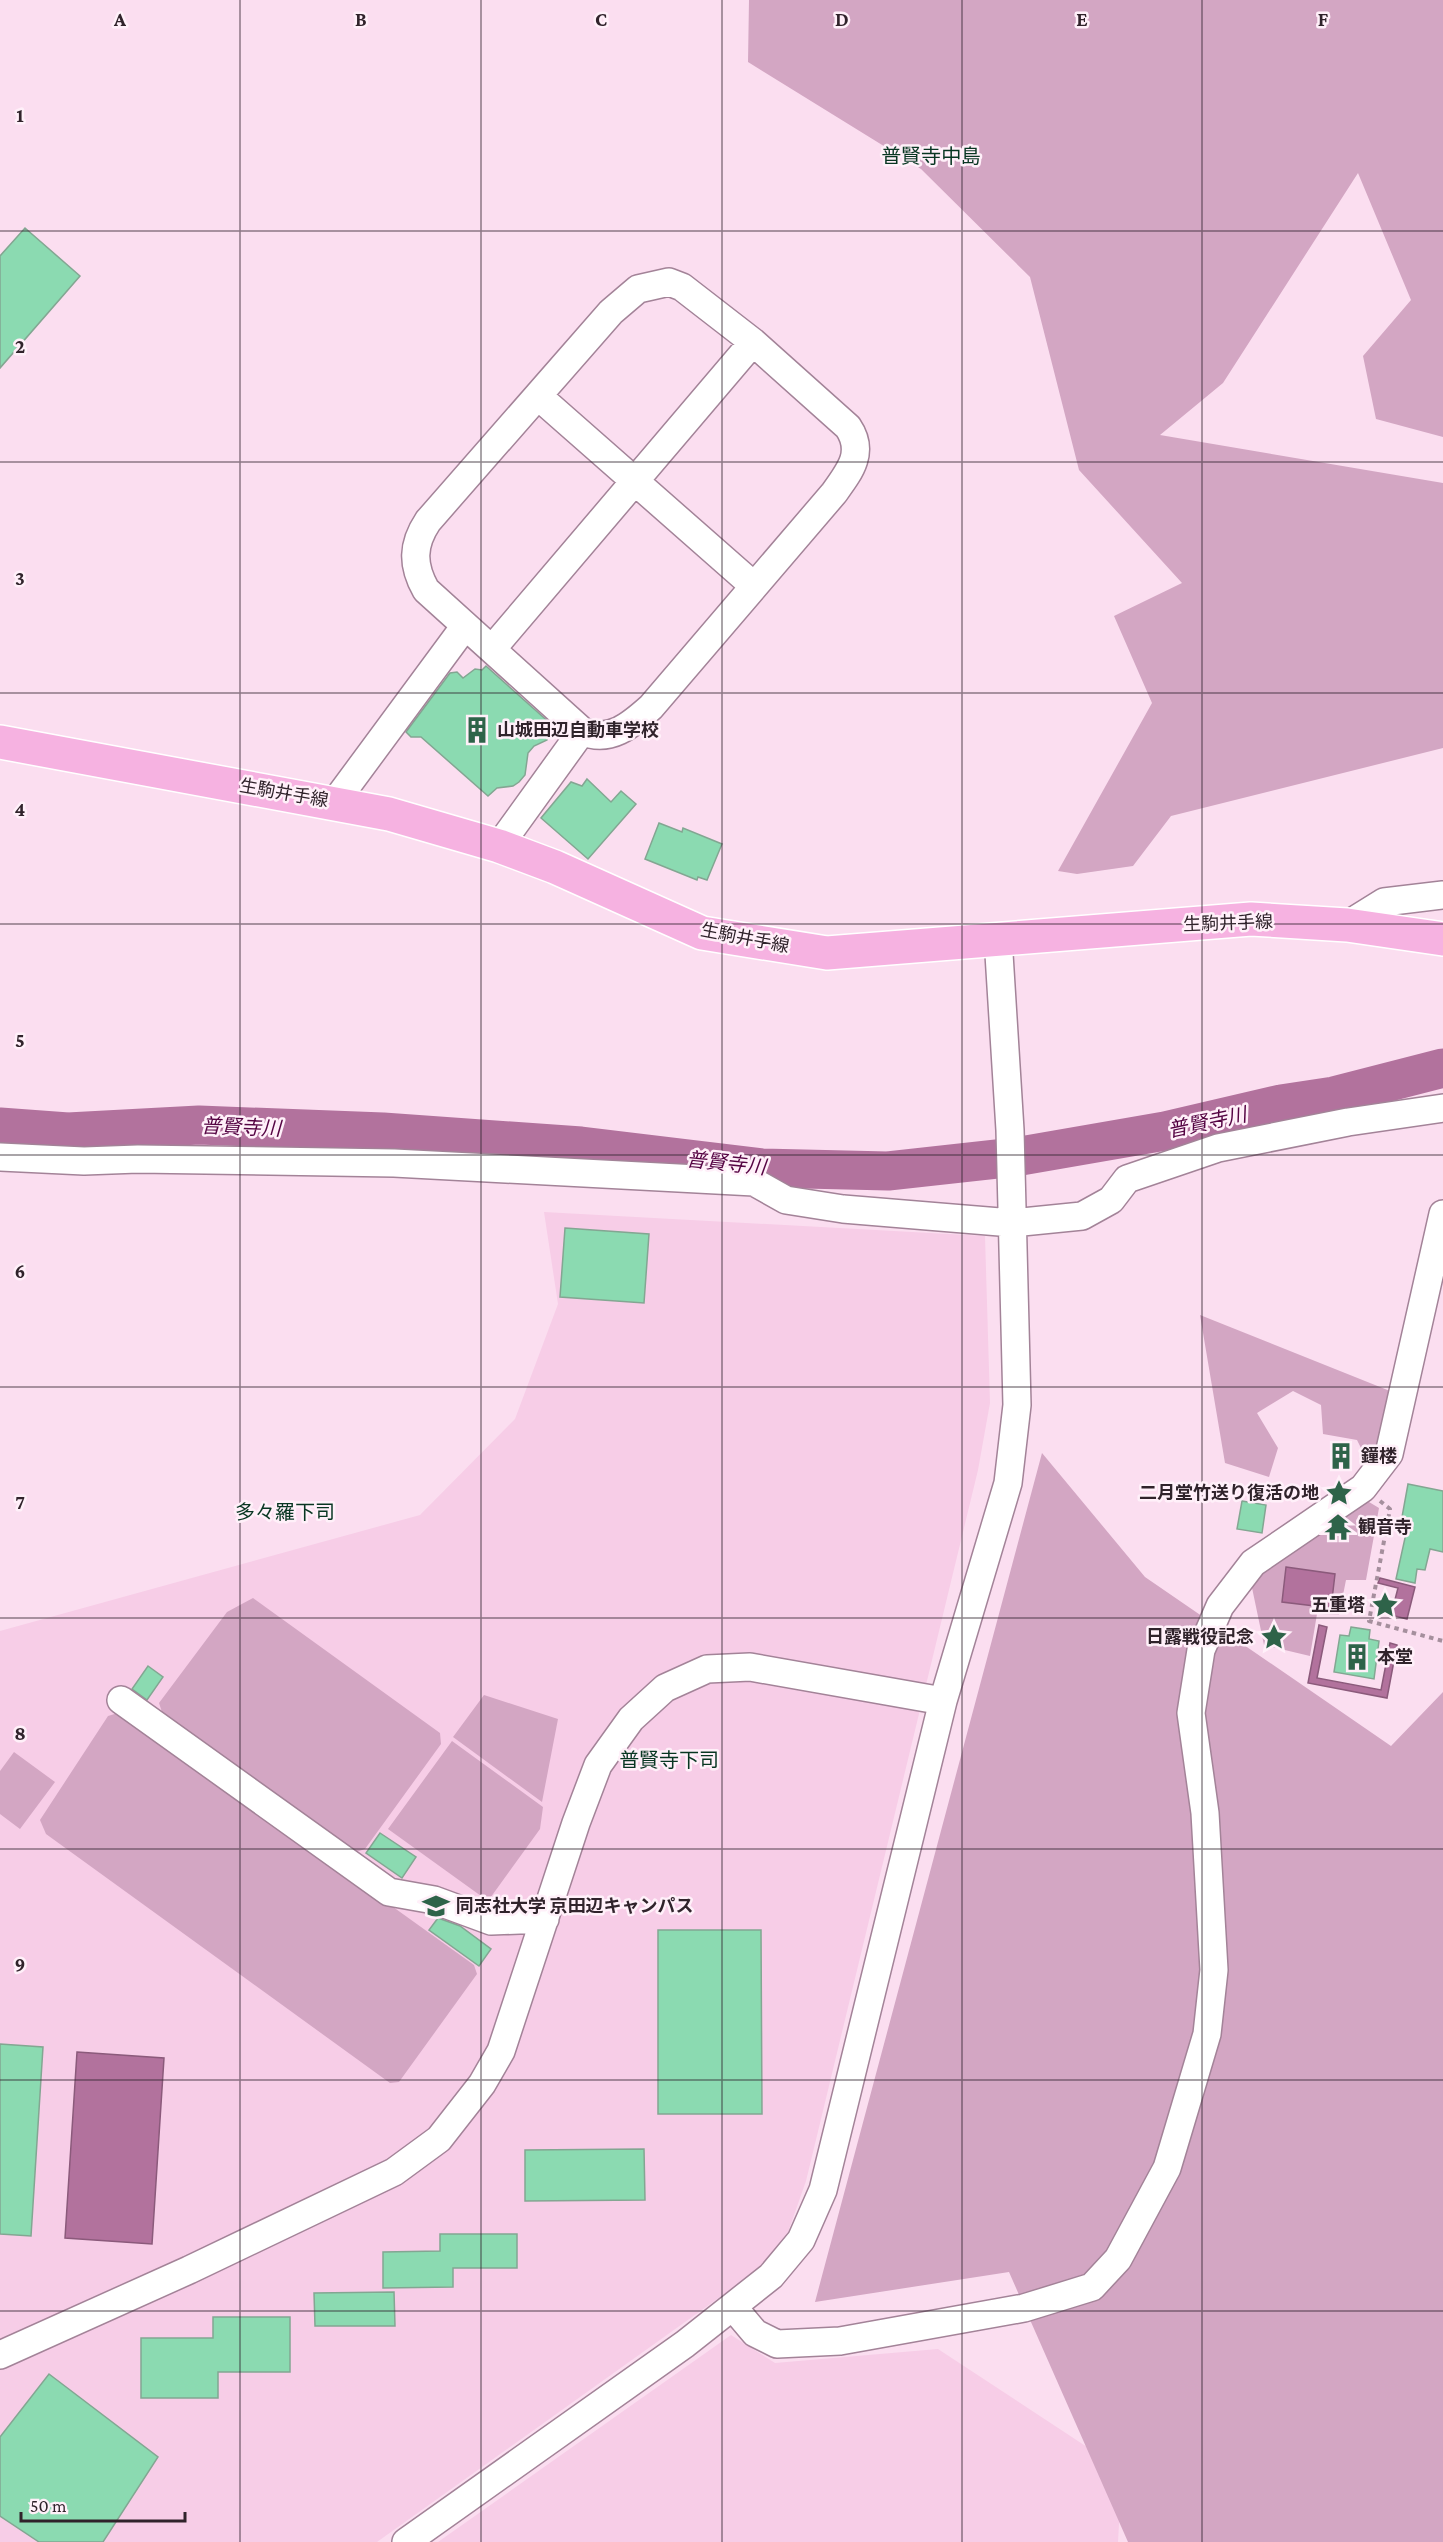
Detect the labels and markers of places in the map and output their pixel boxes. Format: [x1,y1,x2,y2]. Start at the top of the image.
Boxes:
building icon: 山城田辺自動車学校 [462,715,492,745]
place label: 山城田辺自動車学校 [497,720,659,740]
building icon: 鐘楼 [1326,1441,1356,1471]
place label: 鐘楼 [1360,1446,1397,1466]
place icon: 二月堂竹送り復活の地 [1324,1478,1354,1508]
place label: 二月堂竹送り復活の地 [1139,1483,1319,1503]
temple icon: 観音寺 [1323,1512,1353,1542]
place label: 観音寺 [1358,1517,1412,1537]
place icon: 五重塔 [1370,1590,1400,1620]
place label: 五重塔 [1311,1595,1365,1615]
place icon: 日露戦役記念 [1259,1622,1289,1652]
place label: 日露戦役記念 [1146,1627,1254,1647]
building icon: 本堂 [1342,1642,1372,1672]
place label: 本堂 [1377,1647,1413,1667]
school or university icon: 同志社大学 京田辺キャンパス [421,1891,451,1921]
place label: 同志社大学 京田辺キャンパス [456,1896,693,1916]

